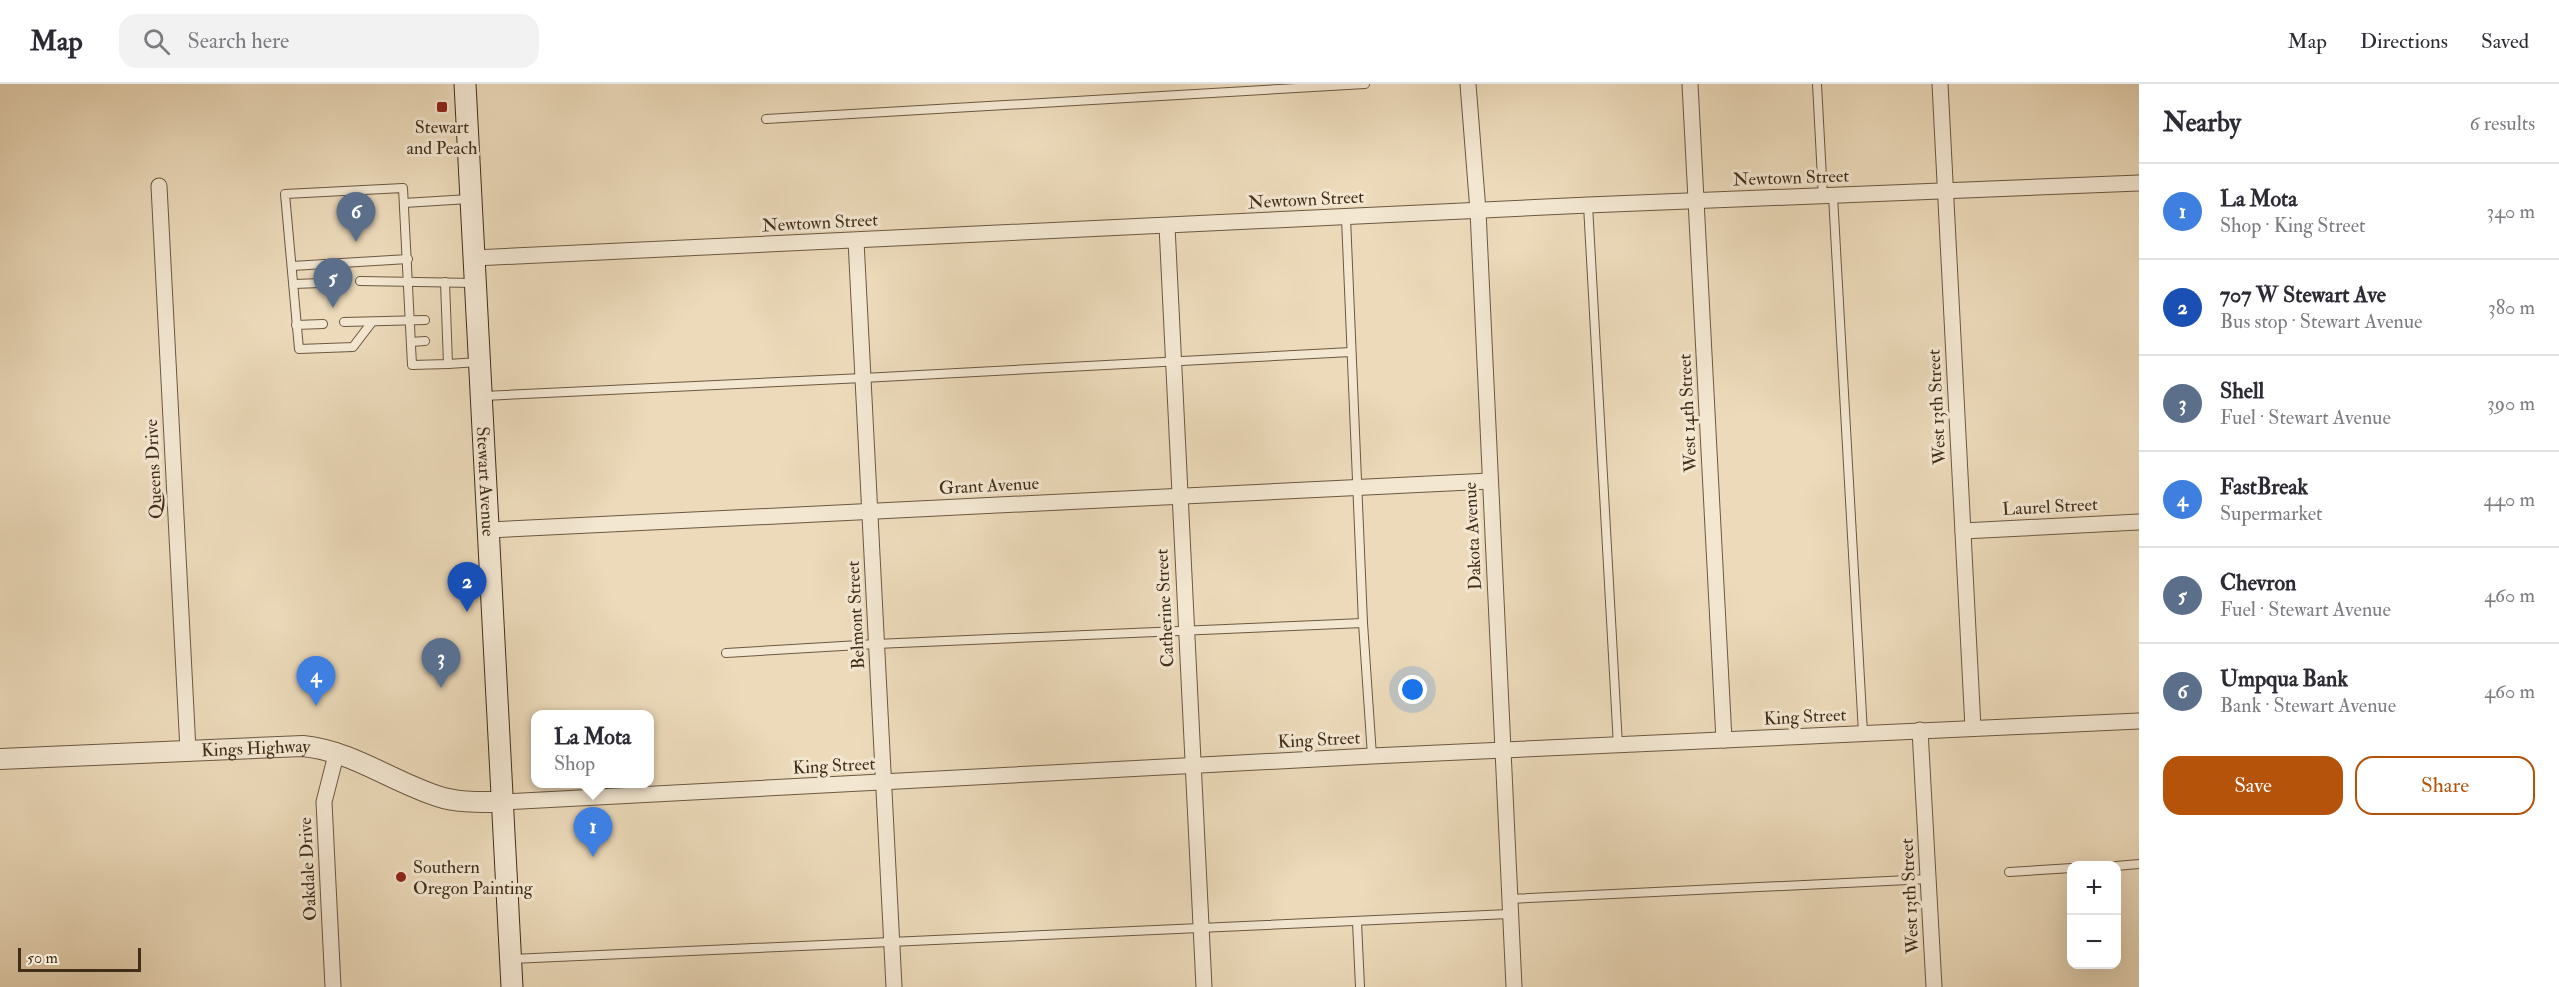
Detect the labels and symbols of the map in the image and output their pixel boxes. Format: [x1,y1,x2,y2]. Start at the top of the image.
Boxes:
marker: Stewart and Peach [435,100,449,114]
place label: Stewart and Peach [407,116,478,160]
street label: Newtown Street [1733,164,1850,192]
street label: Newtown Street [1247,185,1365,215]
pin: 6 [336,192,376,242]
street label: Newtown Street [761,208,879,238]
pin: 5 [314,258,352,308]
street label: West 13th Street [1922,348,1952,466]
street label: West 14th Street [1673,353,1703,474]
street label: Queens Drive [140,418,168,520]
street label: Stewart Avenue [471,426,500,538]
street label: Grant Avenue [938,472,1040,500]
street label: Dakota Avenue [1459,481,1487,591]
street label: Laurel Street [2002,493,2099,521]
street label: Catherine Street [1150,548,1180,668]
street label: Belmont Street [842,560,870,670]
pin: 2 [448,562,486,612]
pin: 3 [422,638,460,688]
pin: 4 [296,656,336,706]
your location [1398,675,1427,704]
street label: King Street [1763,703,1847,731]
street label: King Street [1277,726,1361,754]
street label: Kings Highway [201,734,313,762]
street label: King Street [792,752,876,780]
pin: 1 [574,808,612,857]
street label: Oakdale Drive [294,816,322,921]
street label: West 13th Street [1895,837,1925,955]
place label: Southern Oregon Painting [413,856,534,900]
marker: Southern Oregon Painting [394,870,408,884]
scale bar [18,945,141,972]

